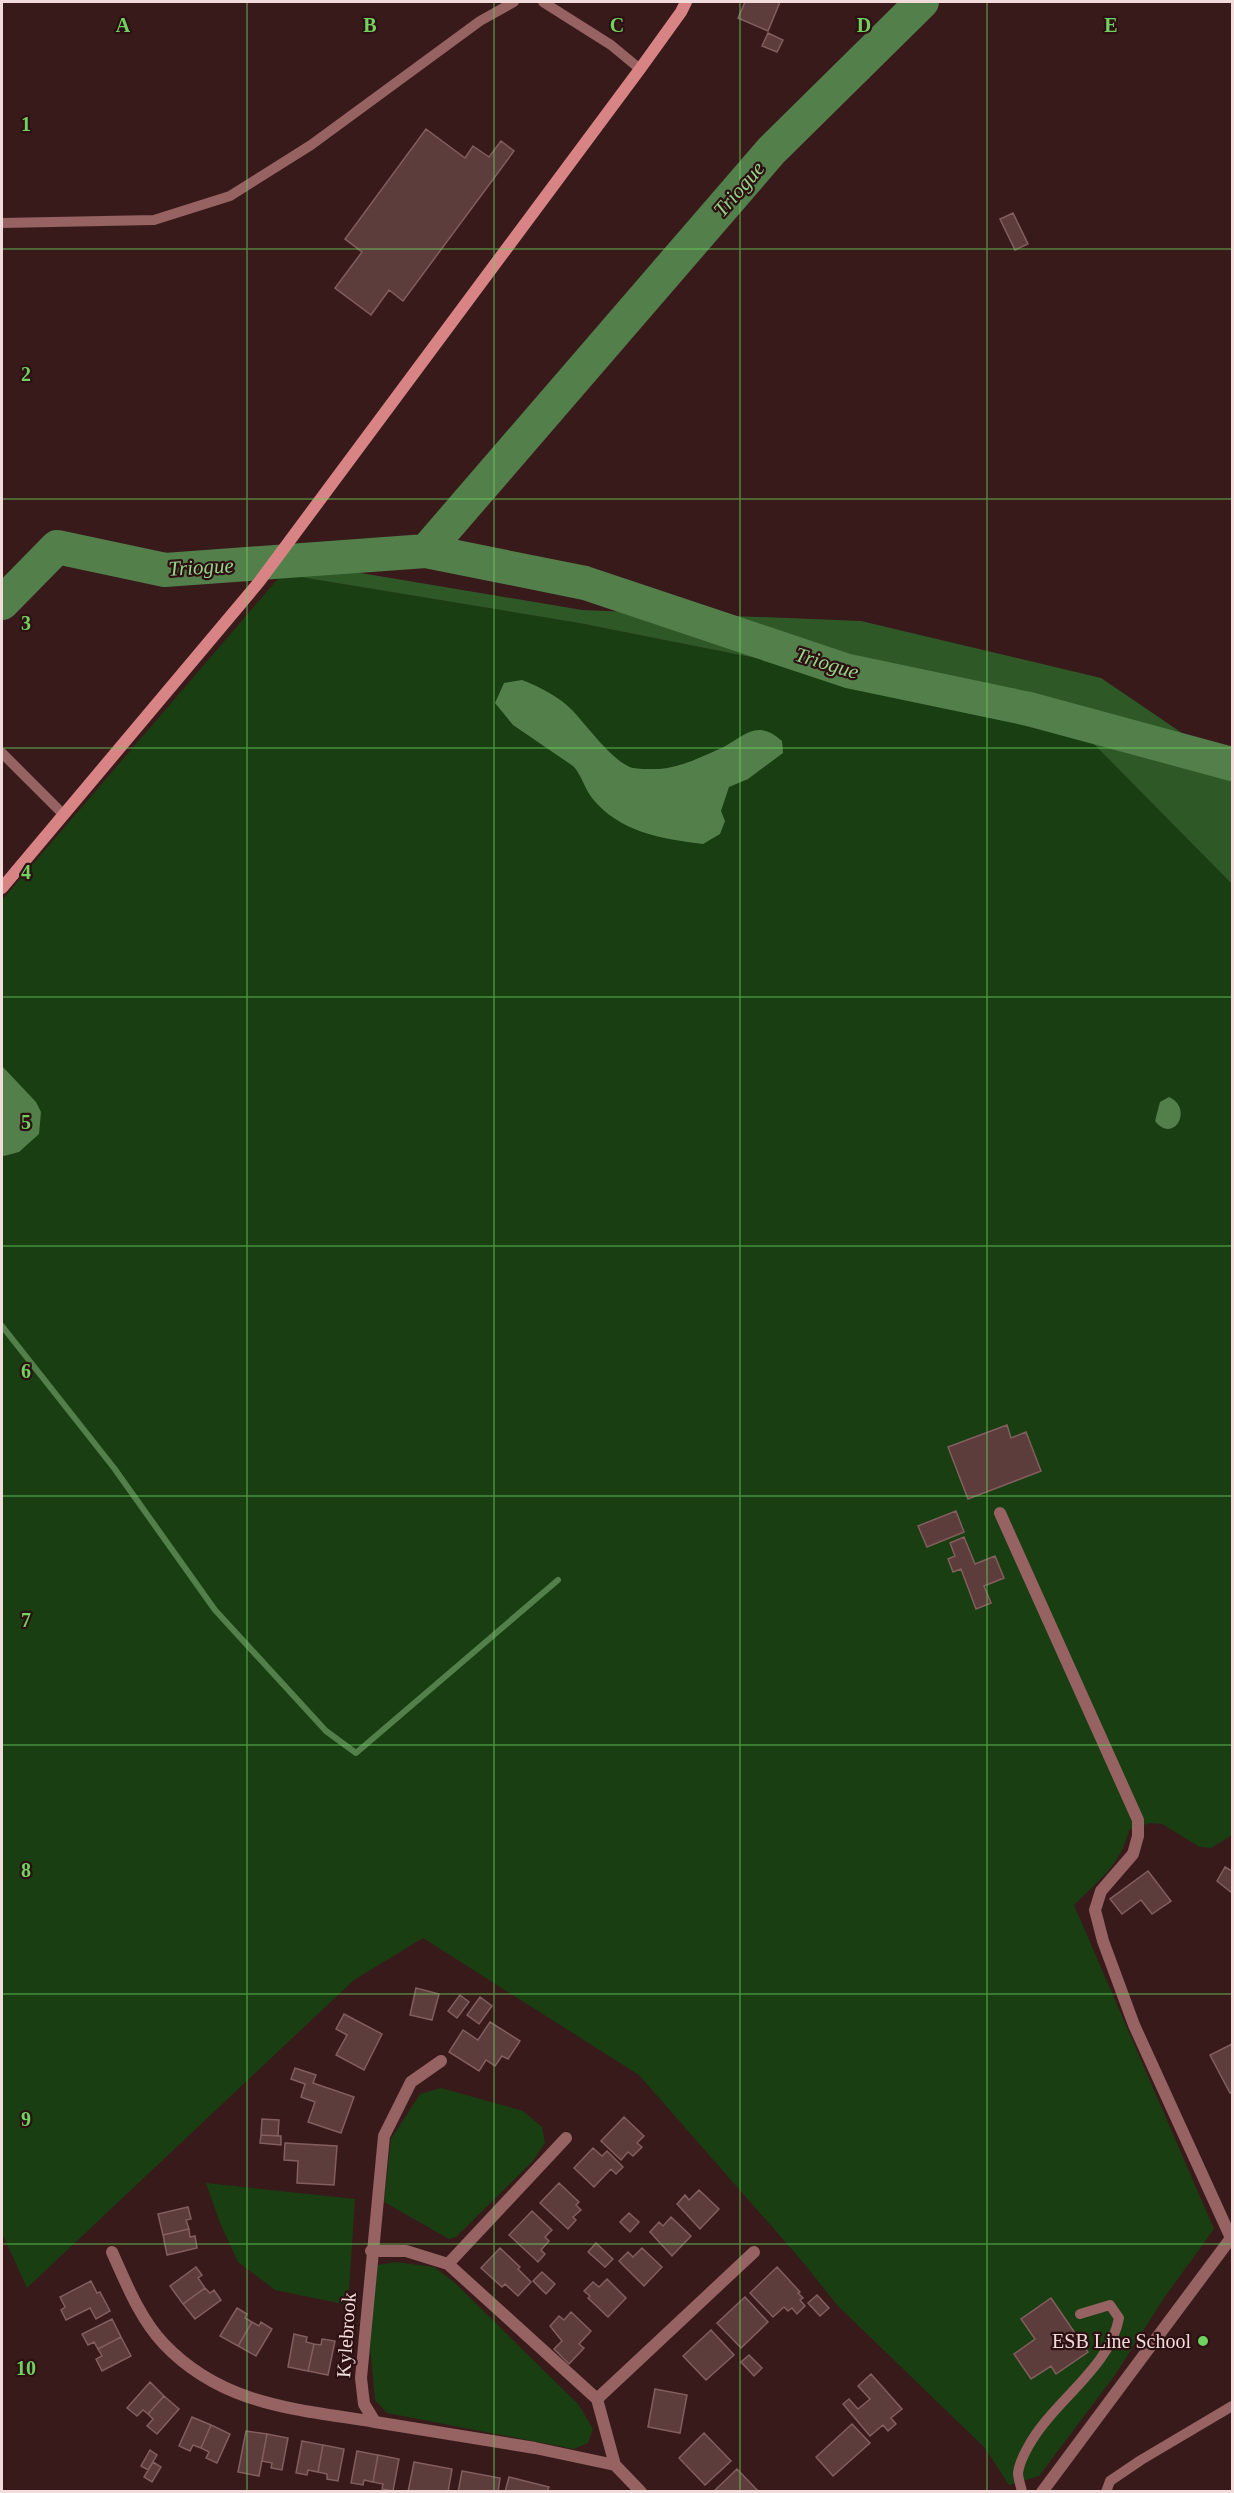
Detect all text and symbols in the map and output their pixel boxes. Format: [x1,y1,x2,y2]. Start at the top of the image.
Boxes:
text: A [116,14,131,36]
text: B [363,14,377,36]
text: C [610,14,624,36]
text: D [857,14,871,36]
text: E [1104,14,1118,36]
text: 1 [21,113,31,135]
water label: Triogue [709,156,769,222]
text: 2 [21,363,31,385]
water label: Triogue [168,553,234,581]
text: 3 [21,612,31,634]
water label: Triogue [792,642,862,684]
text: 4 [21,861,31,883]
text: 5 [21,1111,31,1133]
text: 6 [21,1360,31,1382]
text: 7 [21,1609,31,1631]
text: 8 [21,1859,31,1881]
text: 9 [21,2108,31,2130]
street label: Kylebrook [332,2292,361,2379]
place label: ESB Line School [1052,2330,1191,2352]
marker: ESB Line School [1196,2334,1210,2348]
text: 10 [16,2357,36,2379]

